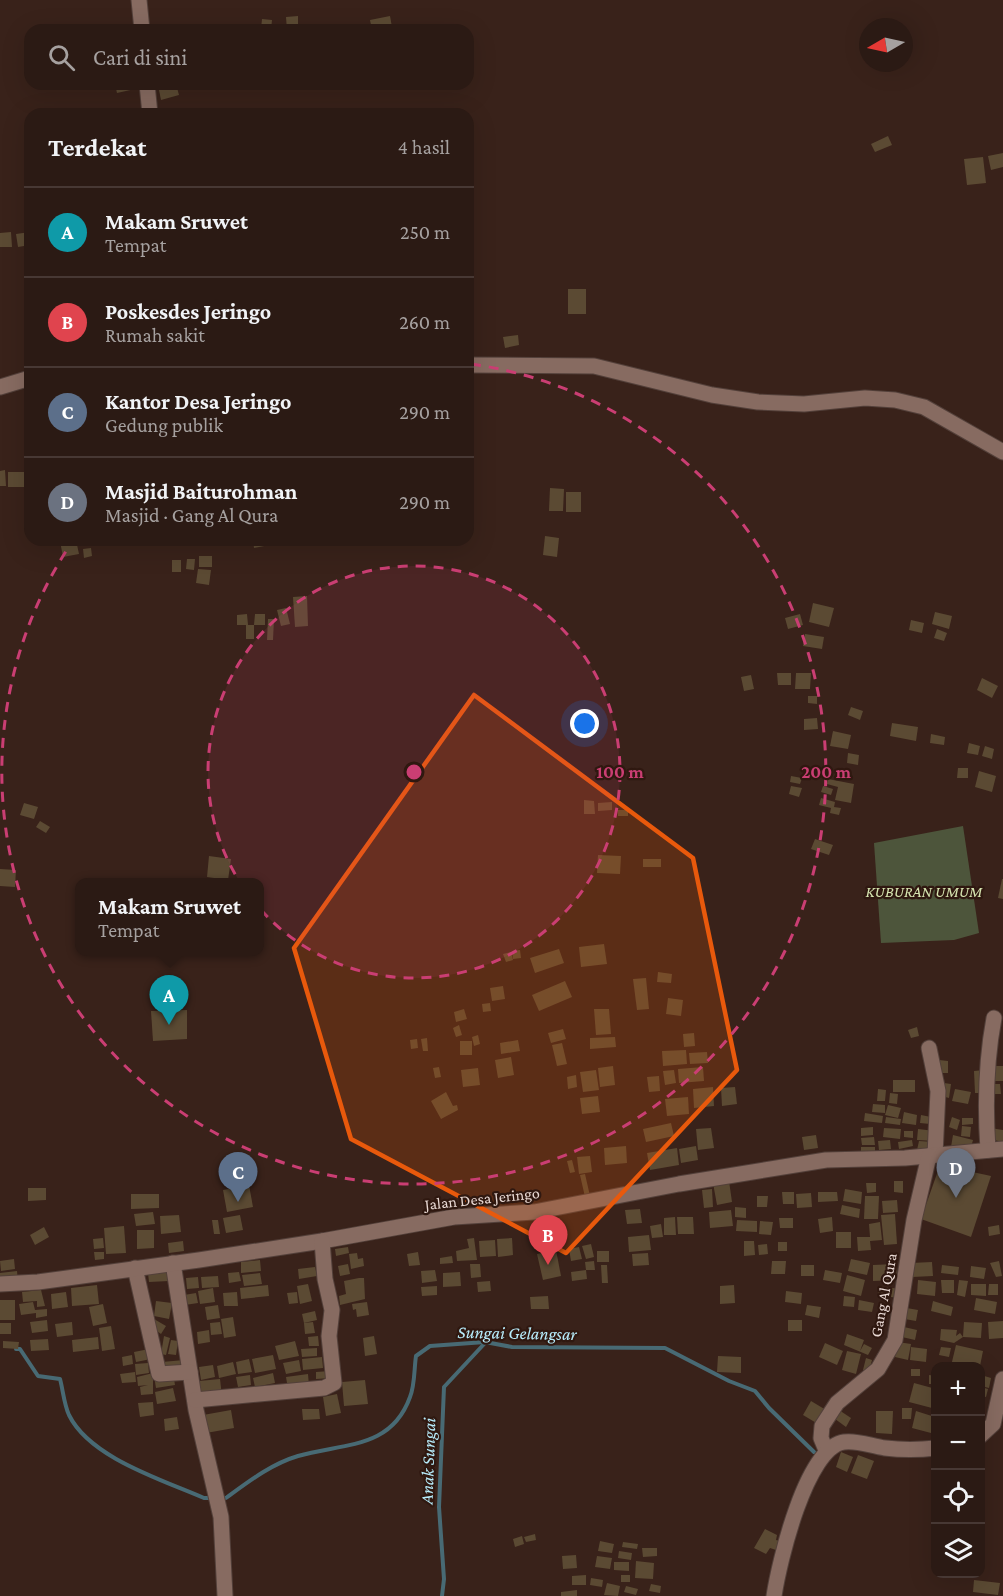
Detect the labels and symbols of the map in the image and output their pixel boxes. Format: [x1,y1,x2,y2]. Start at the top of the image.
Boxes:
north arrow [859,18,913,72]
your location [570,709,599,738]
centre of rings [404,762,424,782]
text: 100 m [596,762,644,782]
text: 200 m [801,762,852,782]
park label: KUBURAN UMUM [866,883,983,900]
pin: A [150,976,188,1025]
pin: D [936,1148,976,1198]
pin: C [218,1152,258,1202]
street label: Jalan Desa Jeringo [422,1184,541,1214]
pin: B [528,1216,568,1265]
street label: Gang Al Qura [867,1251,901,1339]
water label: Sungai Gelangsar [457,1322,578,1344]
water label: Anak Sungai [416,1417,440,1506]

